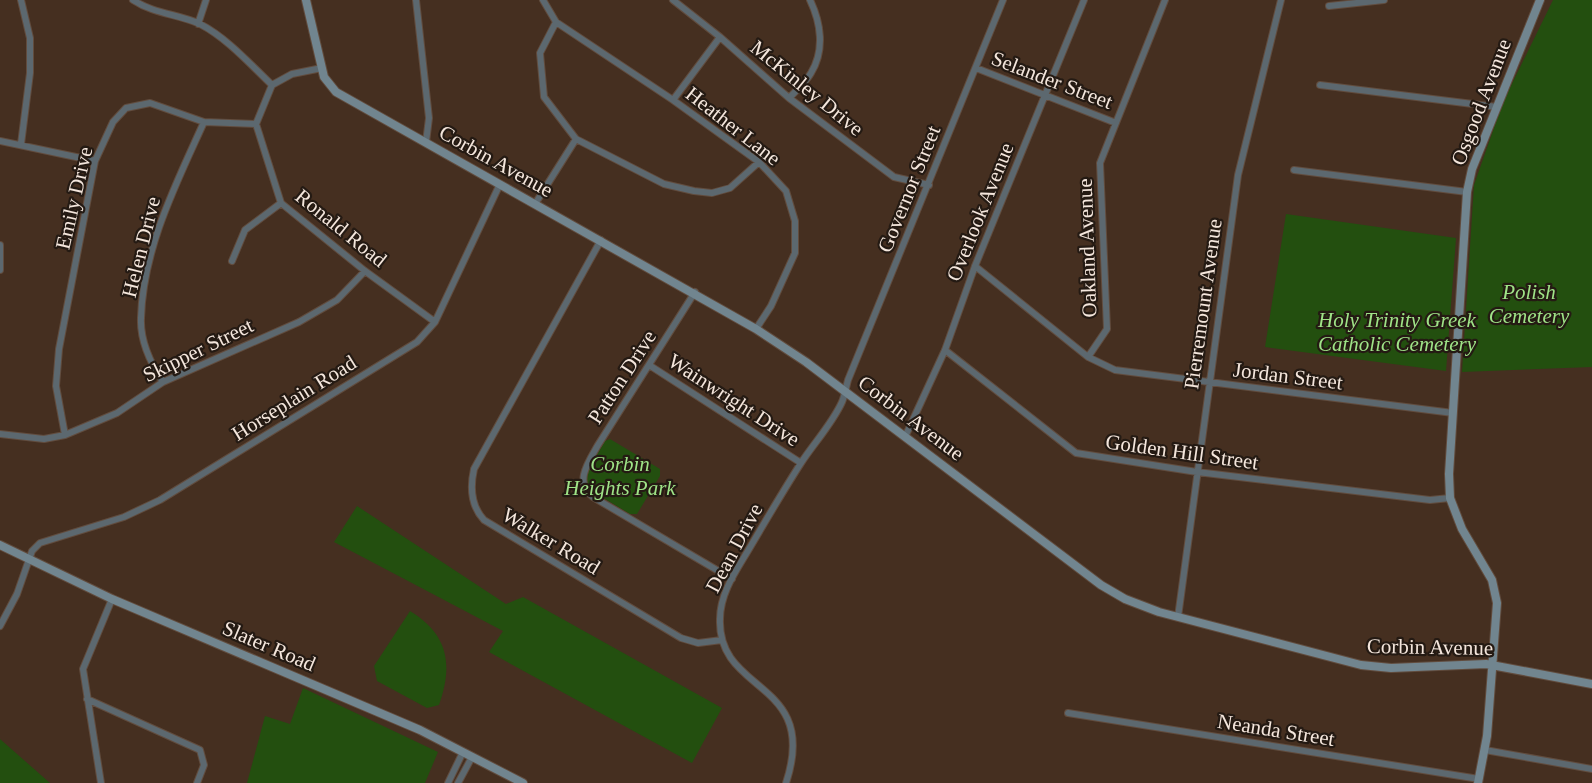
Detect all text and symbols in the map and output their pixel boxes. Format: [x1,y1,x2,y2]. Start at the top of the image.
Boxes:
street label: McKinley Drive [746,35,868,141]
street label: Osgood Avenue [1446,36,1516,168]
street label: Selander Street [988,46,1116,114]
street label: Heather Lane [681,82,785,170]
street label: Corbin Avenue [435,120,557,202]
street label: Governor Street [873,122,945,256]
street label: Overlook Avenue [941,139,1019,285]
street label: Emily Drive [51,144,97,252]
street label: Oakland Avenue [1073,178,1101,318]
street label: Ronald Road [291,184,392,272]
street label: Helen Drive [117,194,165,300]
street label: Pierremount Avenue [1179,217,1227,391]
park label: Polish Cemetery [1489,280,1570,328]
park label: Holy Trinity Greek Catholic Cemetery [1317,308,1477,356]
street label: Skipper Street [139,313,257,387]
street label: Patton Drive [583,326,661,428]
street label: Wainwright Drive [664,349,804,451]
street label: Horseplain Road [228,350,361,446]
street label: Jordan Street [1232,357,1344,395]
street label: Corbin Avenue [853,370,969,466]
street label: Golden Hill Street [1104,429,1260,475]
park label: Corbin Heights Park [563,452,676,500]
street label: Dean Drive [701,499,767,597]
street label: Walker Road [498,502,605,580]
street label: Slater Road [219,616,320,676]
street label: Corbin Avenue [1367,634,1493,660]
street label: Neanda Street [1216,709,1336,751]

